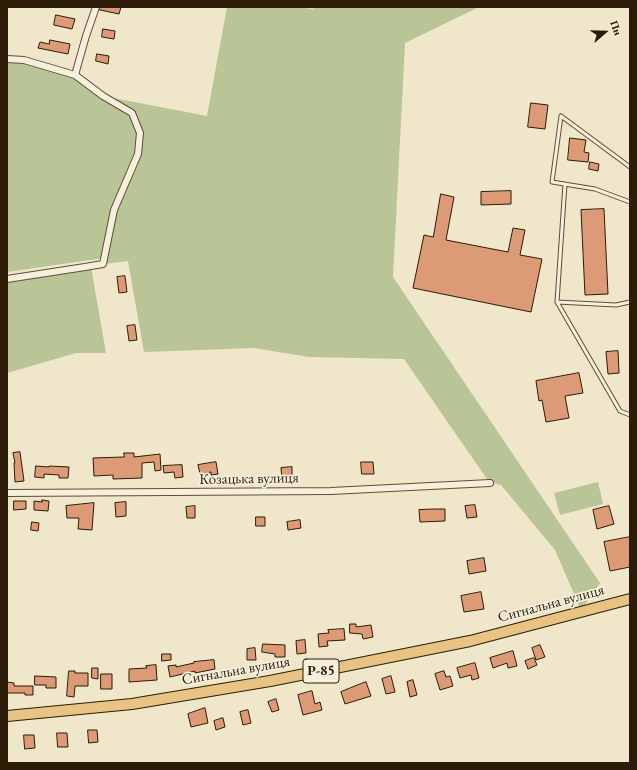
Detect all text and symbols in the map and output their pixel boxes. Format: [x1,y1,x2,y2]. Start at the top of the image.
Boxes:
north arrow [585,12,625,52]
text: Пн [607,18,625,37]
street label: Козацька вулиця [199,469,299,489]
street label: Сигнальна вулиця [496,581,606,627]
street label: Сигнальна вулиця [181,653,291,689]
road number: Р-85 [303,659,339,683]

